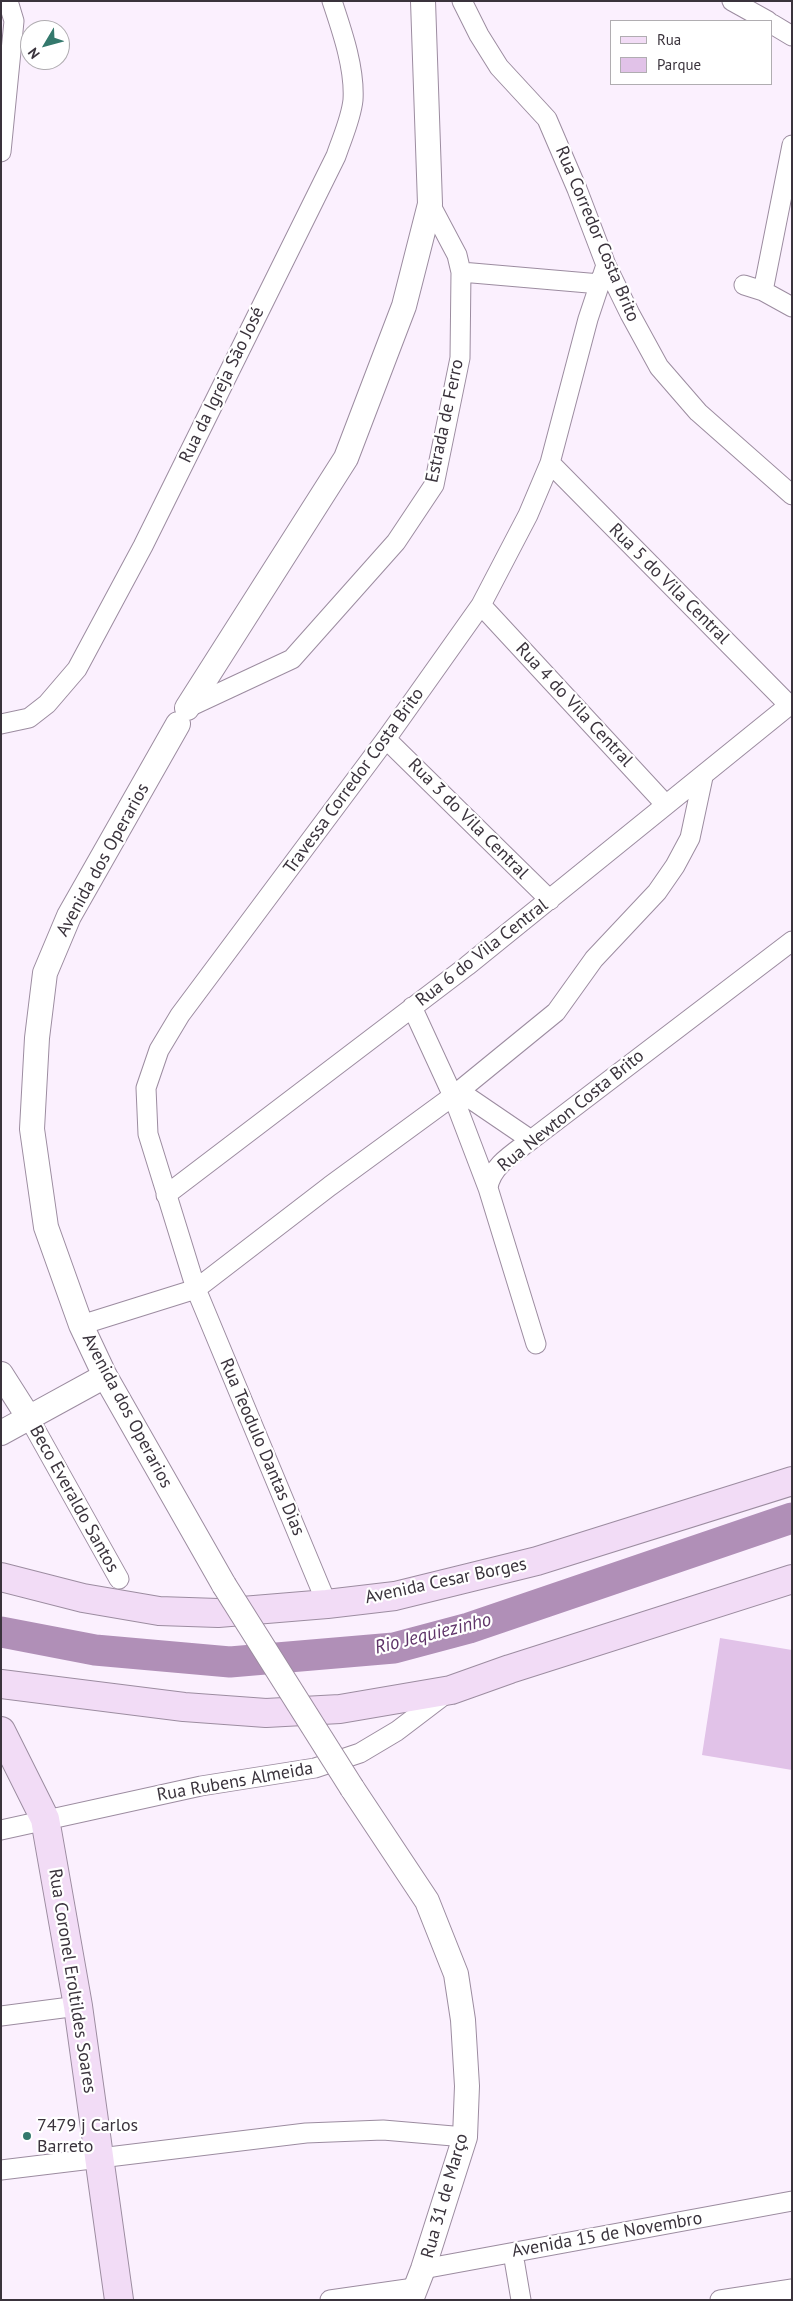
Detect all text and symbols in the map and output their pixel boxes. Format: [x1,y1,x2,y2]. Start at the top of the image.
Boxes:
north arrow [20,20,70,70]
legend [610,20,773,85]
text: Rua [657,30,681,49]
text: N [24,44,44,63]
text: Parque [657,55,701,74]
street label: Rua Corredor Costa Brito [550,143,644,325]
street label: Rua da Igreja São José [175,304,269,466]
street label: Estrada de Ferro [421,357,469,485]
street label: Rua 5 do Vila Central [604,519,734,649]
street label: Rua 4 do Vila Central [511,638,637,772]
street label: Travessa Corredor Costa Brito [279,684,429,878]
street label: Rua 3 do Vila Central [403,754,533,884]
street label: Avenida dos Operarios [52,780,154,940]
street label: Rua 6 do Vila Central [412,895,552,1011]
street label: Rua Newton Costa Brito [493,1045,649,1177]
street label: Avenida dos Operarios [77,1330,177,1492]
street label: Rua Teodulo Dantas Dias [215,1355,309,1539]
street label: Beco Everaldo Santos [25,1422,123,1576]
street label: Avenida Cesar Borges [363,1553,529,1609]
water label: Rio Jequiezinho [372,1608,494,1660]
street label: Rua Rubens Almeida [155,1758,315,1806]
street label: Rua Coronel Eroltildes Soares [44,1867,100,2095]
place label: 7479 j Carlos Barreto [37,2115,138,2158]
marker: 7479 j Carlos Barreto [21,2130,33,2142]
street label: Rua 31 de Março [417,2131,473,2261]
street label: Avenida 15 de Novembro [510,2208,704,2262]

